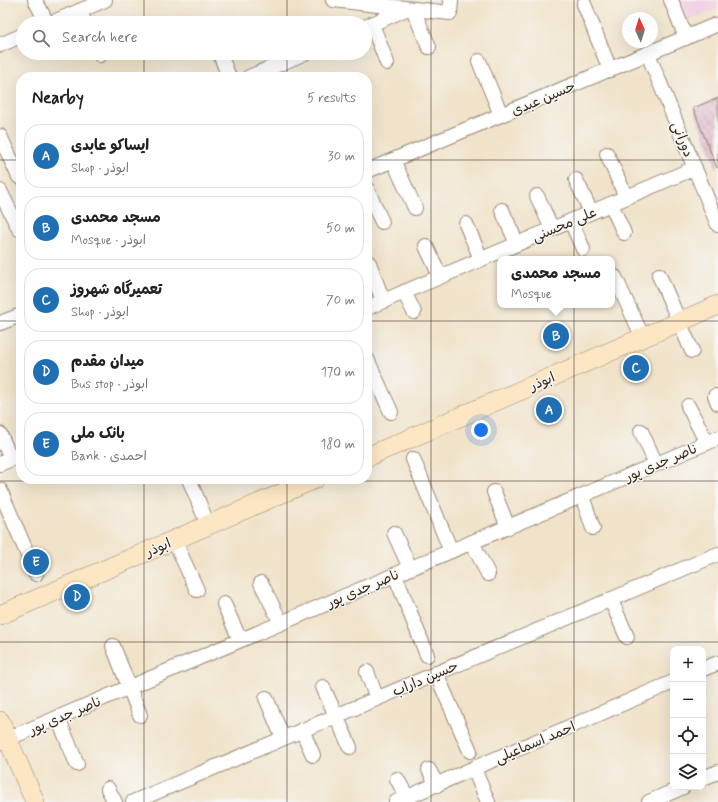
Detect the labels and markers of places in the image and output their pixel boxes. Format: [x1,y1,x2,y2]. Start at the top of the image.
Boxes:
pin: B [543,321,569,351]
pin: C [623,353,649,383]
pin: A [536,395,562,425]
pin: E [23,547,49,577]
pin: D [64,582,90,612]

